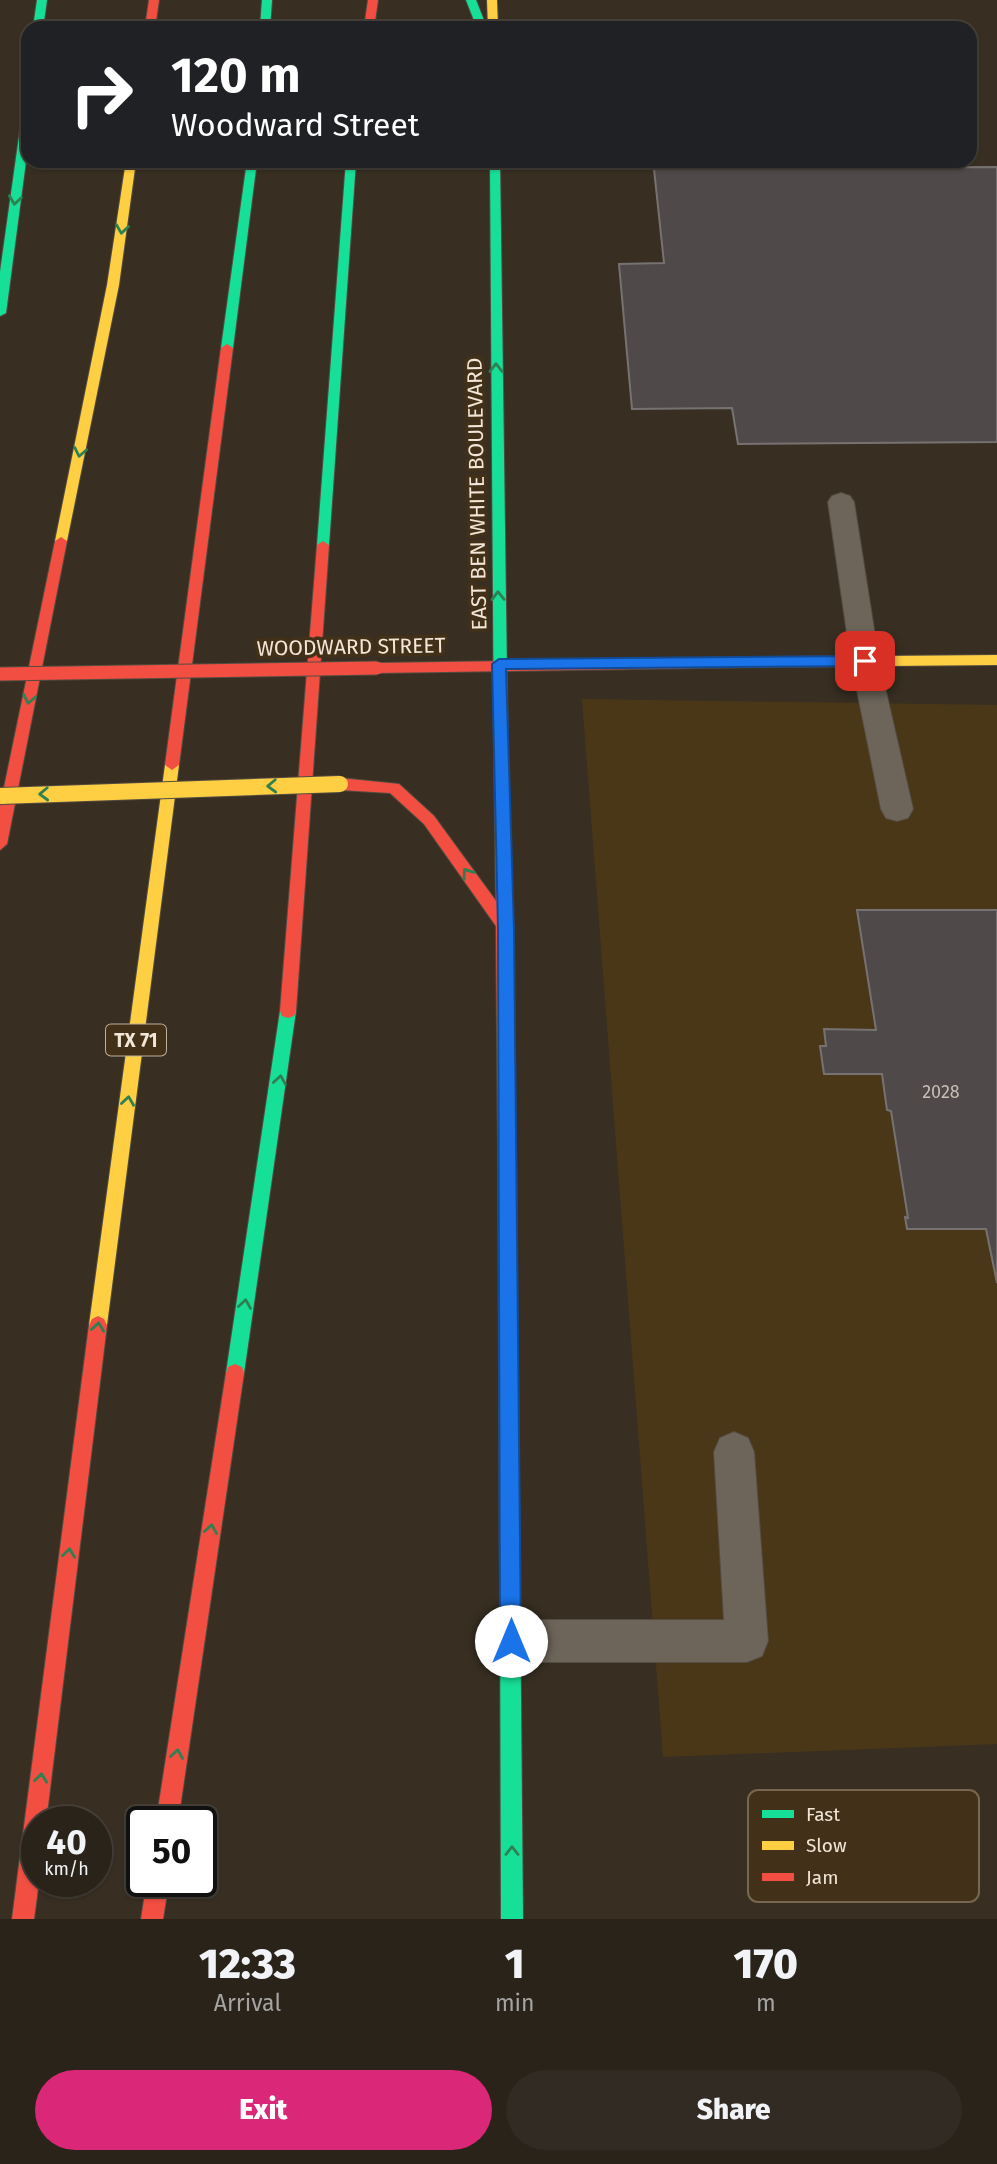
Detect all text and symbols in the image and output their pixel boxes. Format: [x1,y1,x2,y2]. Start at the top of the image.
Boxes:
text: 120 m [171,46,301,105]
icon: right [56,49,147,140]
text: Woodward Street [171,106,419,144]
one-way arrow [8,194,23,205]
one-way arrow [114,223,129,234]
street label: EAST BEN WHITE BOULEVARD [462,357,492,631]
one-way arrow [488,362,504,373]
one-way arrow [73,446,88,458]
one-way arrow [490,590,506,600]
pin [835,631,895,691]
street label: WOODWARD STREET [256,632,446,662]
icon: arrive [846,642,884,680]
one-way arrow [23,693,38,705]
one-way arrow [266,778,277,794]
one-way arrow [39,786,49,802]
one-way arrow [463,868,475,881]
road number: TX 71 [106,1024,166,1056]
one-way arrow [272,1074,287,1085]
house number: 2028 [922,1081,960,1103]
one-way arrow [120,1096,135,1107]
one-way arrow [238,1299,253,1310]
one-way arrow [90,1321,105,1333]
one-way arrow [203,1523,218,1535]
one-way arrow [61,1547,76,1558]
position arrow [474,1604,548,1678]
one-way arrow [169,1748,184,1760]
one-way arrow [33,1772,48,1784]
legend [748,1790,979,1902]
text: Fast [806,1803,840,1826]
speed limit sign: 50 [126,1806,217,1897]
text: 40 [46,1821,87,1863]
text: Slow [806,1834,847,1857]
one-way arrow [504,1845,520,1856]
text: km/h [44,1858,89,1880]
text: Jam [806,1866,838,1889]
text: 12:33 [199,1939,296,1989]
text: 1 [505,1939,525,1989]
text: 170 [734,1939,798,1989]
text: Arrival [214,1989,281,2017]
text: min [495,1989,535,2017]
text: m [756,1989,776,2017]
button: Exit [35,2070,492,2150]
button: Share [506,2070,962,2150]

